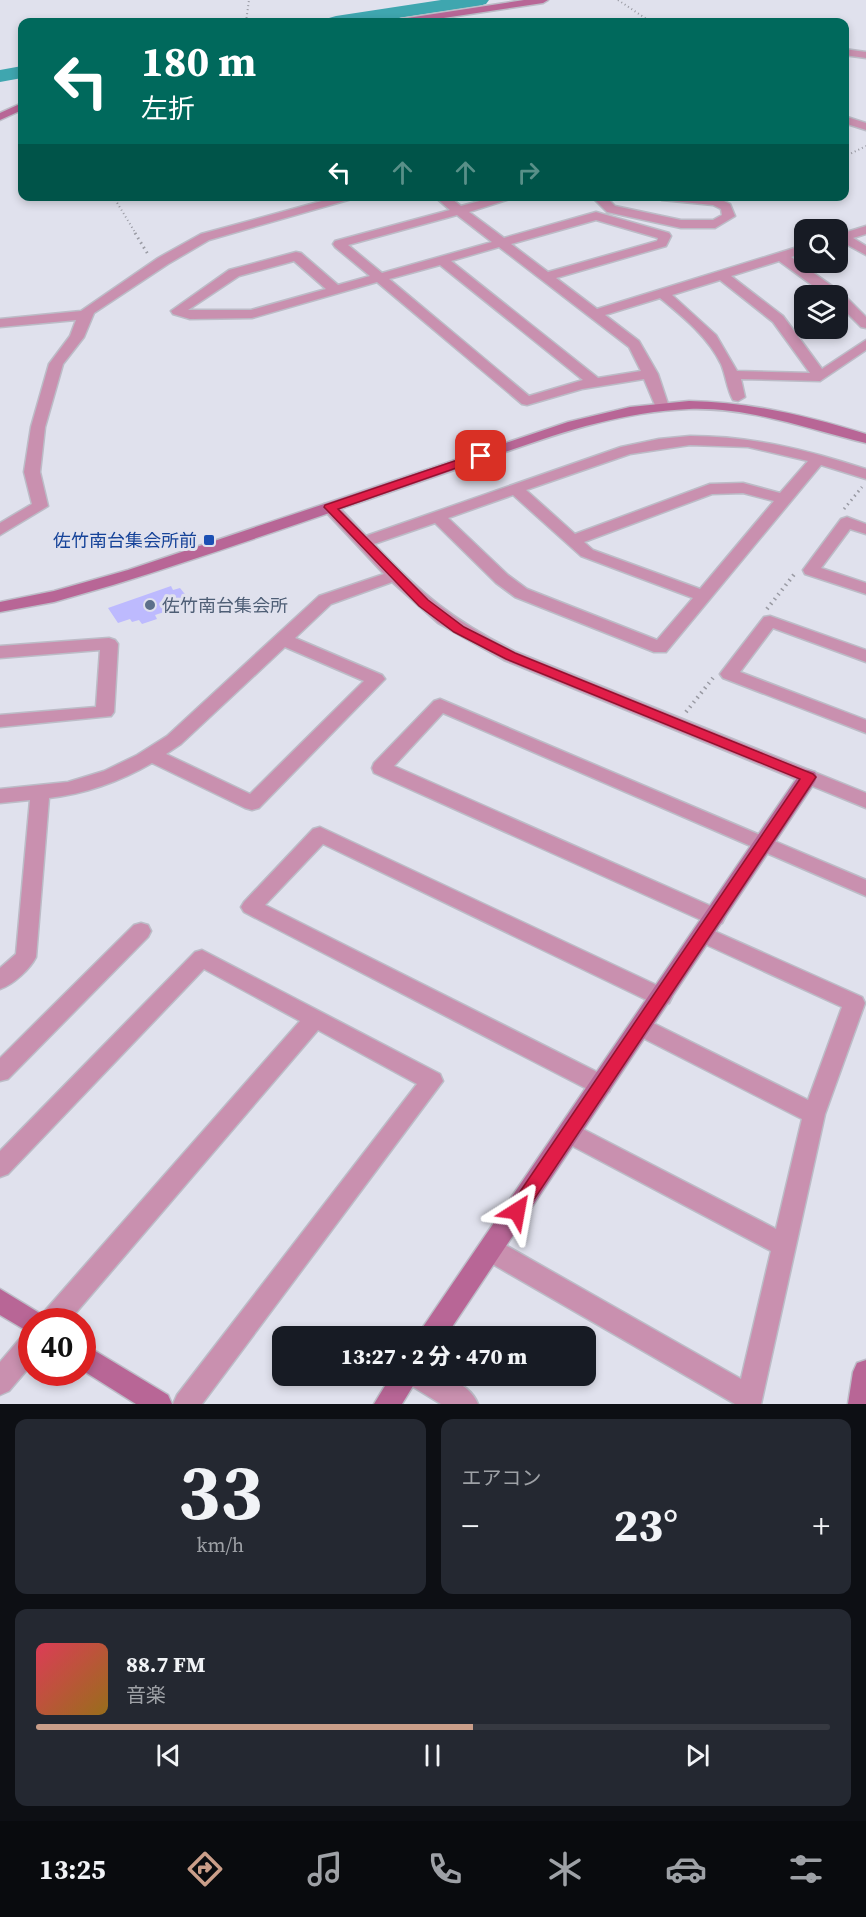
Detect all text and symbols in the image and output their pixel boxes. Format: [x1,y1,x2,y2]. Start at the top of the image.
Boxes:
text: 180 m [141,32,256,90]
icon: left [42,42,120,120]
text: 左折 [141,90,195,127]
icon: left [323,156,356,189]
icon: ahead [386,156,419,189]
icon: ahead [449,156,482,189]
icon: right [512,156,545,189]
map controls [794,219,848,339]
button: search [794,219,848,273]
button: layers [794,285,848,339]
pin [455,430,506,481]
icon: arrive [464,439,497,472]
place label: 佐竹南台集会所前 [53,528,197,553]
marker: 佐竹南台集会所前 [202,533,216,547]
place label: 佐竹南台集会所 [162,593,288,618]
marker: 佐竹南台集会所 [143,598,157,612]
position arrow [485,1179,549,1243]
speed limit sign: 40 [18,1308,96,1386]
text: 13:27 · 2 分 · 470 m [341,1341,527,1371]
text: 33 [178,1438,263,1545]
text: エアコン [462,1464,542,1492]
text: 23° [614,1494,678,1556]
text: − [462,1503,479,1548]
text: + [812,1503,830,1548]
text: km/h [196,1531,244,1559]
text: 88.7 FM [126,1649,205,1679]
text: 音楽 [126,1681,166,1709]
icon: previous [152,1739,185,1772]
icon: pause [416,1739,449,1772]
icon: next [681,1739,714,1772]
icon: directions [184,1848,226,1890]
icon: music [304,1848,346,1890]
icon: phone [424,1848,466,1890]
icon: climate [544,1848,586,1890]
icon: car [665,1848,707,1890]
icon: filters [785,1848,827,1890]
text: 13:25 [39,1851,106,1888]

